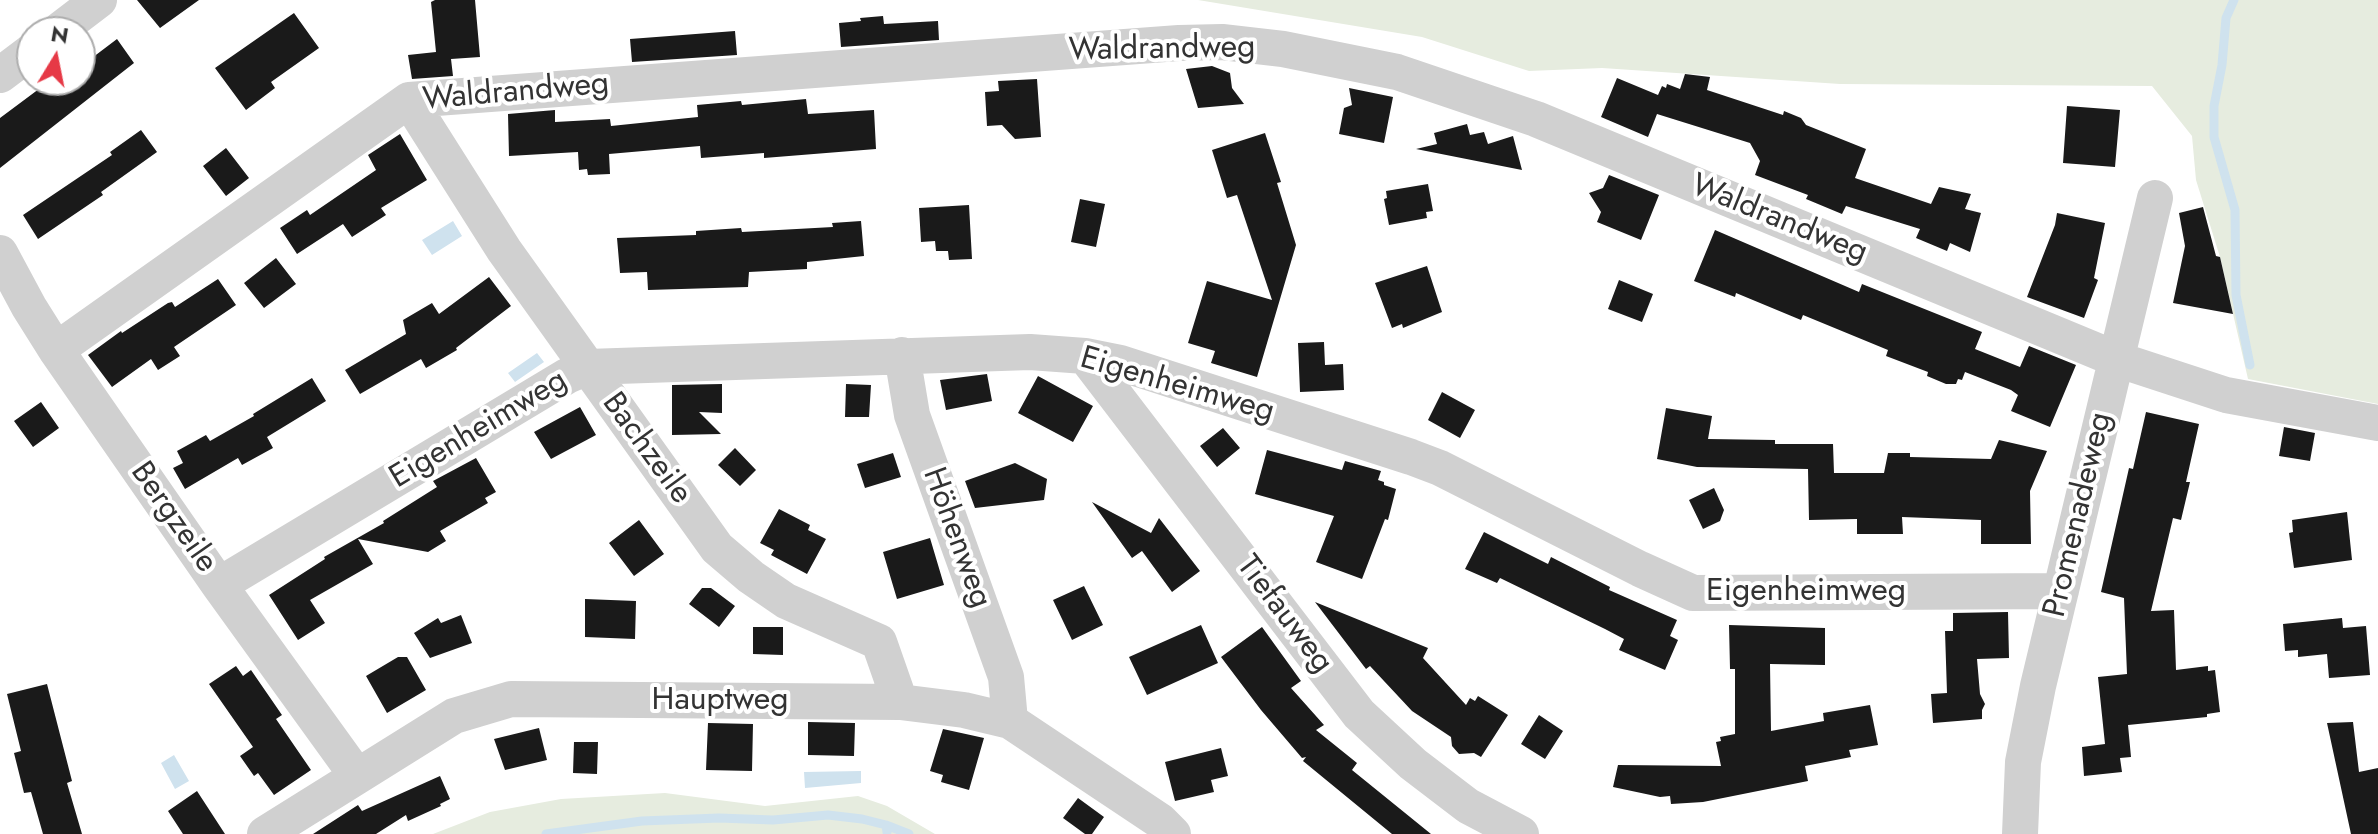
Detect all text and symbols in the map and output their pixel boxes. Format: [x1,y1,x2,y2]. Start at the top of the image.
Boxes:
north arrow [16,16,96,96]
text: N [48,17,71,52]
street label: Waldrandweg [1068,29,1256,71]
street label: Waldrandweg [421,66,611,120]
street label: Waldrandweg [1685,167,1873,273]
street label: Eigenheimweg [1076,340,1278,432]
street label: Eigenheimweg [383,362,575,498]
street label: Bachzeile [593,386,699,512]
street label: Promenadeweg [2037,409,2121,621]
street label: Bergzeile [121,455,225,581]
street label: Höhenweg [913,463,999,613]
street label: Tiefauweg [1227,549,1341,681]
street label: Eigenheimweg [1706,573,1906,611]
street label: Hauptweg [652,682,788,720]

